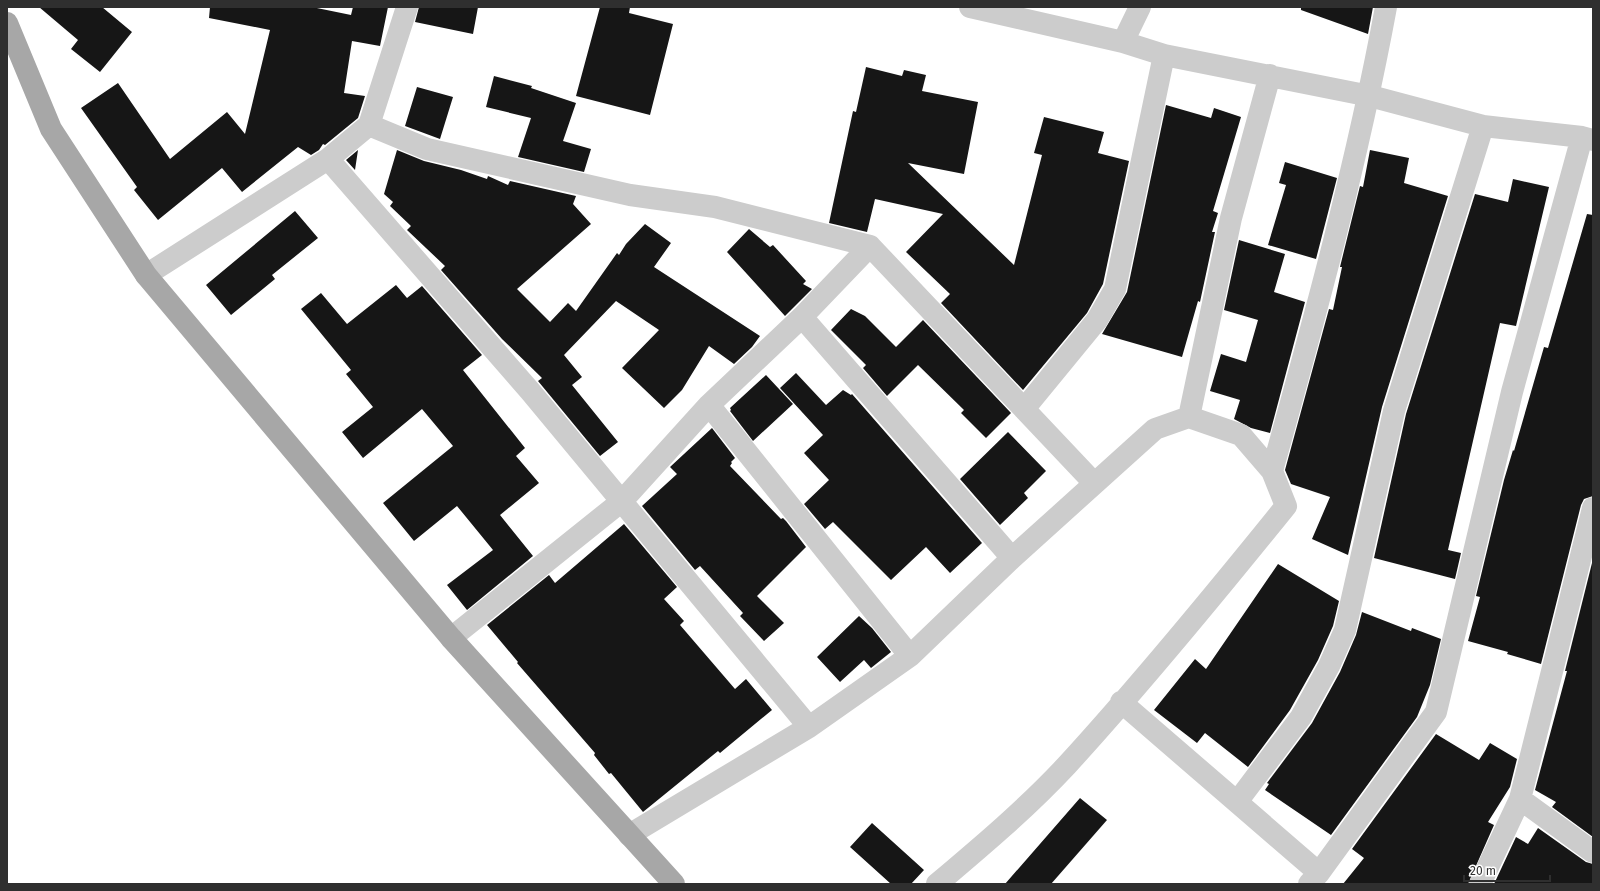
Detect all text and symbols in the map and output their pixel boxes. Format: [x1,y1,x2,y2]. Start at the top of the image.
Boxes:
scale bar [1464,857,1550,883]
text: 20 m [1470,864,1496,878]

